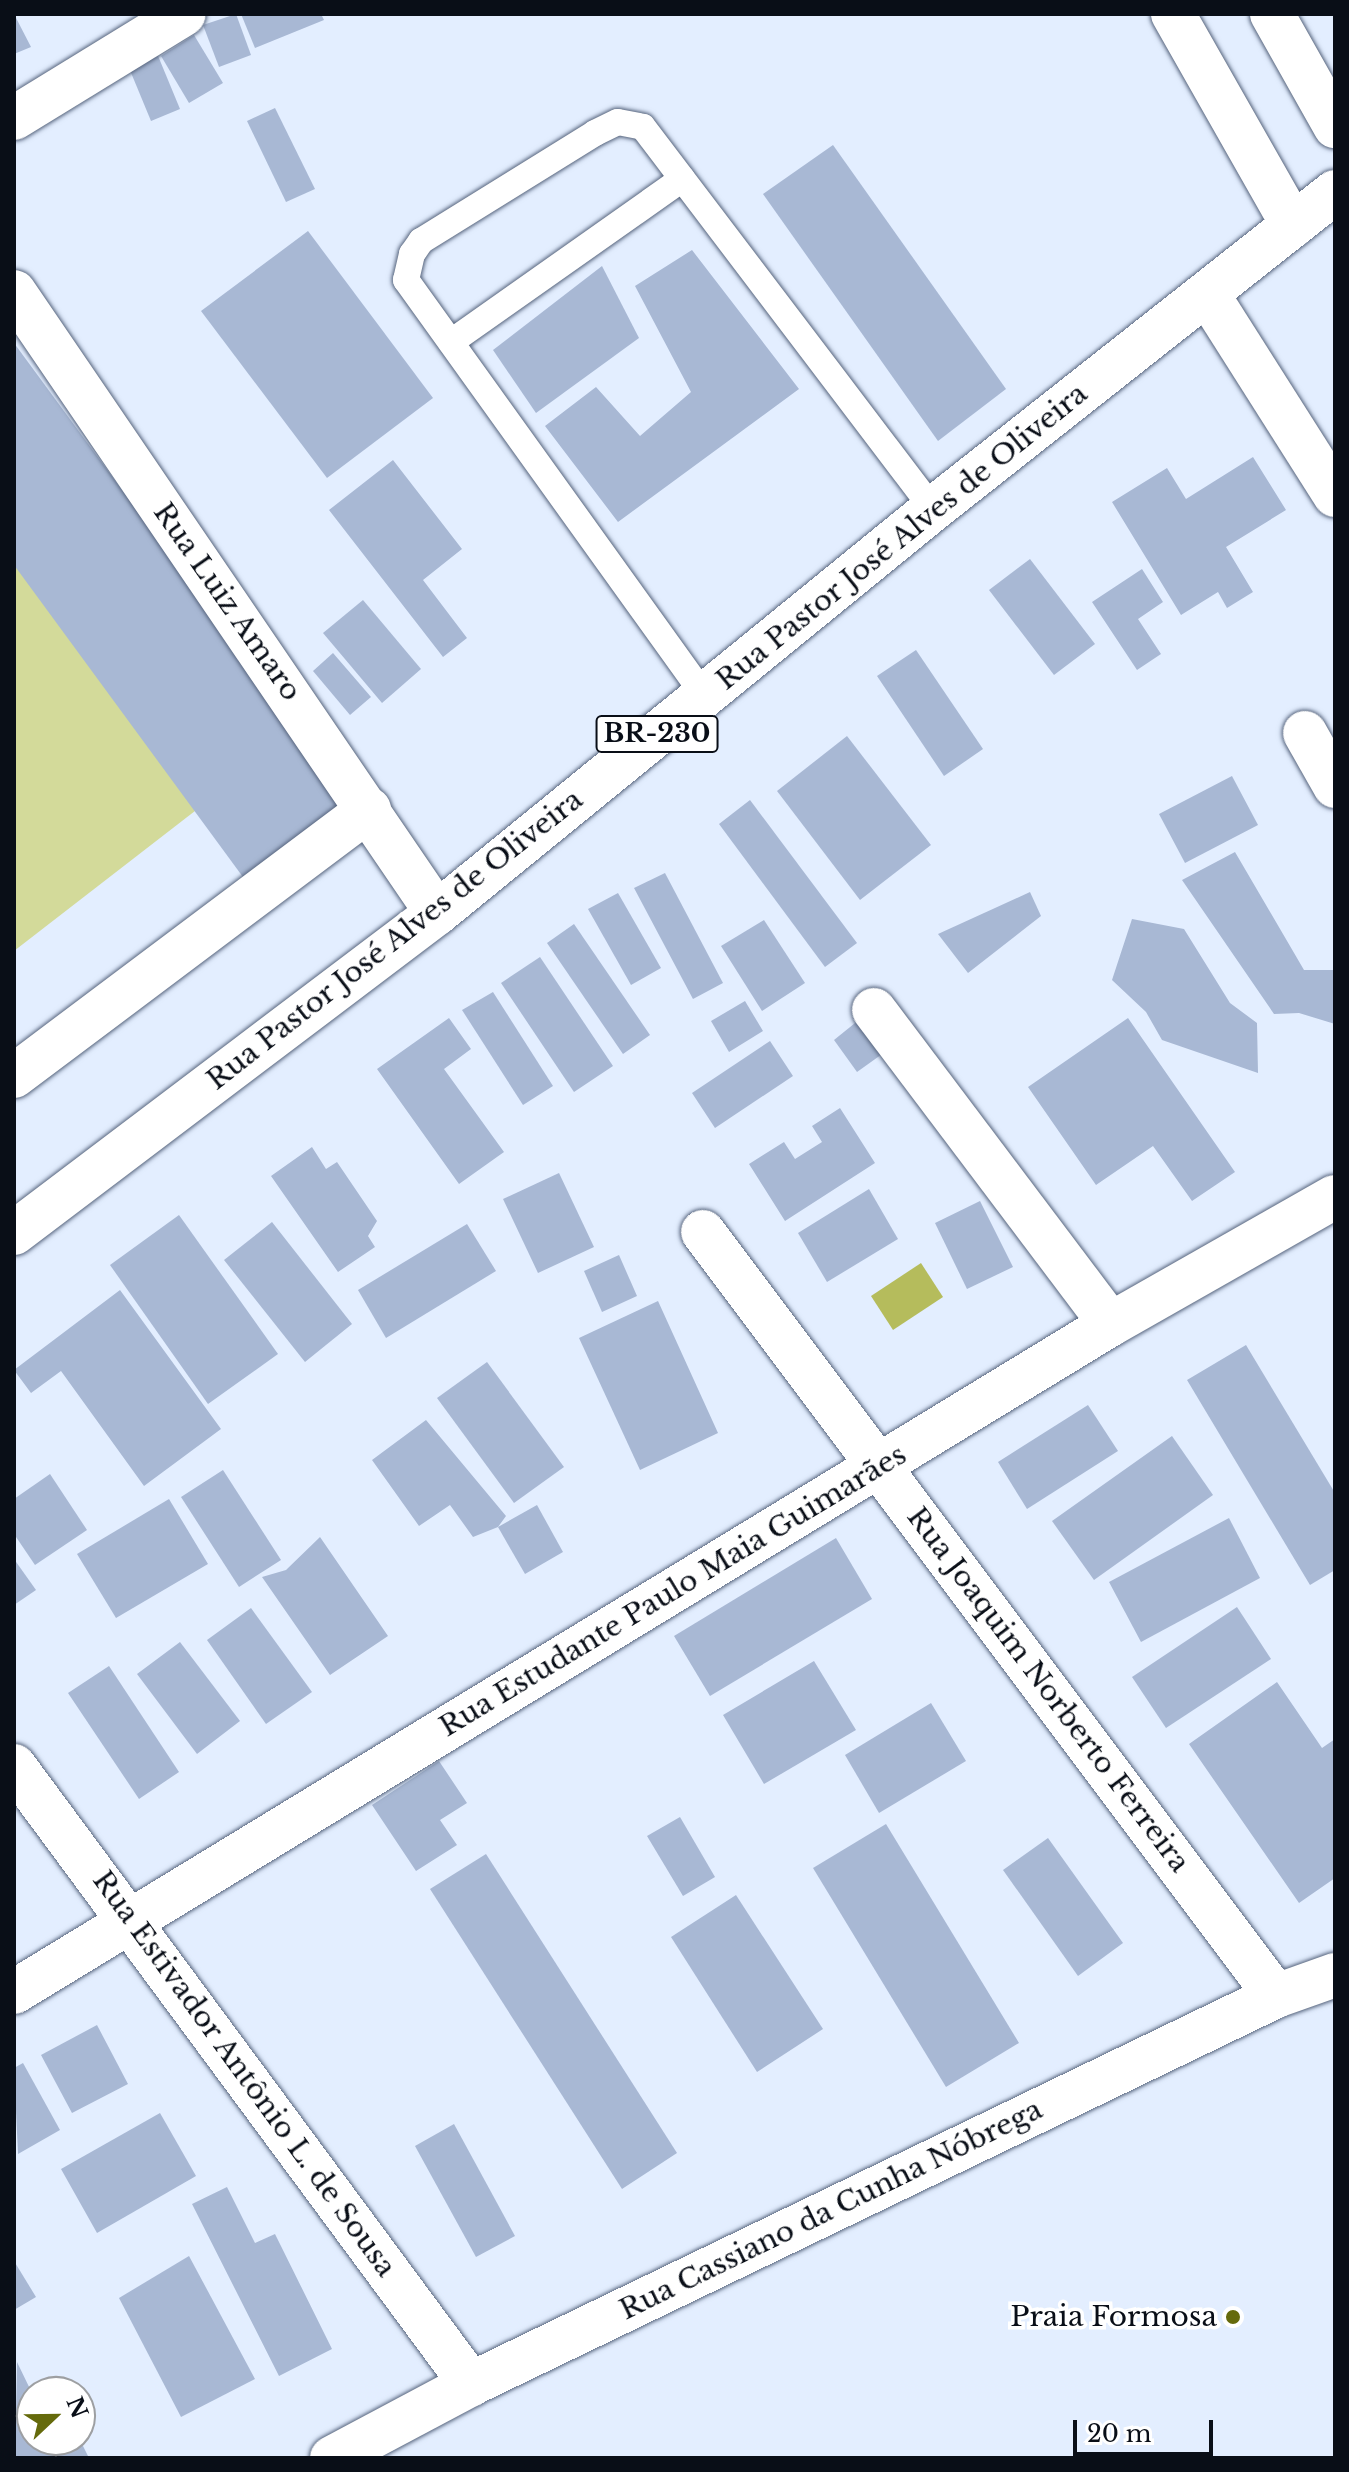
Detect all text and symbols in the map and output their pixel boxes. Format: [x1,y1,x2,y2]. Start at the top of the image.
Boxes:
street label: Rua Pastor José Alves de Oliveira [709,376,1095,698]
street label: Rua Luiz Amaro [146,496,308,708]
road number: BR-230 [595,712,719,756]
street label: Rua Pastor José Alves de Oliveira [200,782,590,1098]
street label: Rua Estudante Paulo Maia Guimarães [433,1438,913,1744]
street label: Rua Joaquim Norberto Ferreira [900,1501,1196,1879]
street label: Rua Estivador Antônio L. de Sousa [85,1864,403,2284]
street label: Rua Cassiano da Cunha Nóbrega [614,2093,1048,2327]
place label: Praia Formosa [1010,2300,1217,2334]
marker: Praia Formosa [1224,2308,1242,2326]
north arrow [16,2376,96,2456]
text: N [60,2393,93,2422]
scale bar [1077,2404,1217,2454]
text: 20 m [1087,2419,1152,2448]

